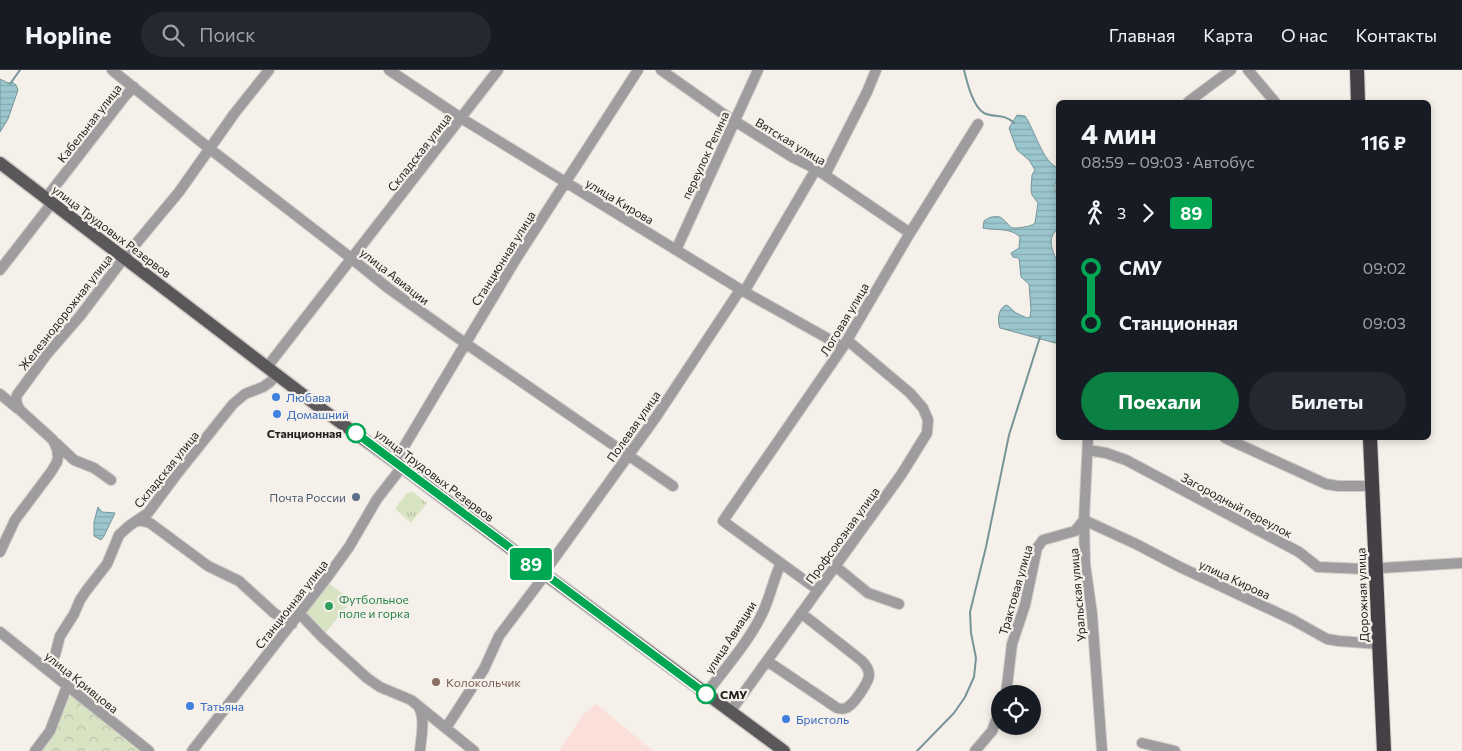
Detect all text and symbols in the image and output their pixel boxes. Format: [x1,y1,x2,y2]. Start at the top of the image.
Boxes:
search box [141,12,491,57]
text: Hopline [25,20,111,49]
icon: search [159,21,187,49]
text: Поиск [199,23,255,46]
text: Главная [1109,24,1175,46]
text: Карта [1203,24,1253,46]
text: О нас [1281,24,1328,46]
text: Контакты [1356,24,1437,46]
street label: Кабельная улица [54,81,124,165]
street label: переулок Репина [678,109,732,201]
street label: Складская улица [384,110,454,194]
street label: Вятская улица [753,114,829,168]
text: 4 мин [1081,116,1157,150]
text: 116 ₽ [1361,131,1406,154]
text: 08:59 – 09:03 · Автобус [1081,152,1255,171]
street label: улица Кирова [583,175,657,227]
street label: улица Трудовых Резервов [50,182,174,280]
icon: walk [1081,199,1109,227]
icon: forward [1134,199,1162,227]
text: 89 [1180,202,1202,224]
text: 3 [1117,203,1126,222]
street label: Станционная улица [468,208,538,308]
street label: улица Авиации [358,245,432,307]
street label: Железнодорожная улица [15,251,115,373]
text: СМУ [1119,256,1162,279]
text: 09:02 [1363,258,1406,277]
street label: Логовая улица [817,280,871,358]
text: Станционная [1119,311,1238,334]
text: 09:03 [1363,313,1406,332]
button: Поехали [1081,372,1239,430]
button: Билеты [1249,372,1406,430]
street label: Полевая улица [603,388,663,464]
place label: Любава [286,390,331,404]
marker: Любава [270,391,282,403]
place label: Домашний [287,407,349,421]
marker: Домашний [271,408,283,420]
marker: Станционная [346,423,366,443]
place label: Станционная [267,426,342,440]
street label: улица Трудовых Резервов [373,426,497,524]
street label: Складская улица [131,428,201,510]
street label: Загородный переулок [1179,470,1296,541]
street label: Профсоюзная улица [802,484,882,586]
place label: Почта России [269,490,346,504]
marker: Почта России [350,491,362,503]
street label: Трактовая улица [995,543,1035,637]
line badge: 89 [508,548,554,580]
street label: Уральская улица [1066,548,1088,642]
street label: Дорожная улица [1353,548,1371,642]
text: 89 [520,553,542,575]
street label: улица Кирова [1197,556,1273,602]
street label: Станционная улица [252,557,330,651]
place label: Футбольное поле и горка [339,592,410,620]
street label: улица Авиации [701,598,759,676]
marker: Футбольное поле и горка [323,600,335,612]
street label: улица Кривцова [43,648,121,716]
place label: Колокольчик [446,675,521,689]
marker: Колокольчик [430,676,442,688]
marker: СМУ [696,684,716,704]
map controls [991,685,1041,735]
button: locate [991,685,1041,735]
place label: СМУ [720,687,748,701]
place label: Татьяна [200,699,244,713]
marker: Татьяна [184,700,196,712]
place label: Бристоль [796,712,849,726]
marker: Бристоль [780,713,792,725]

